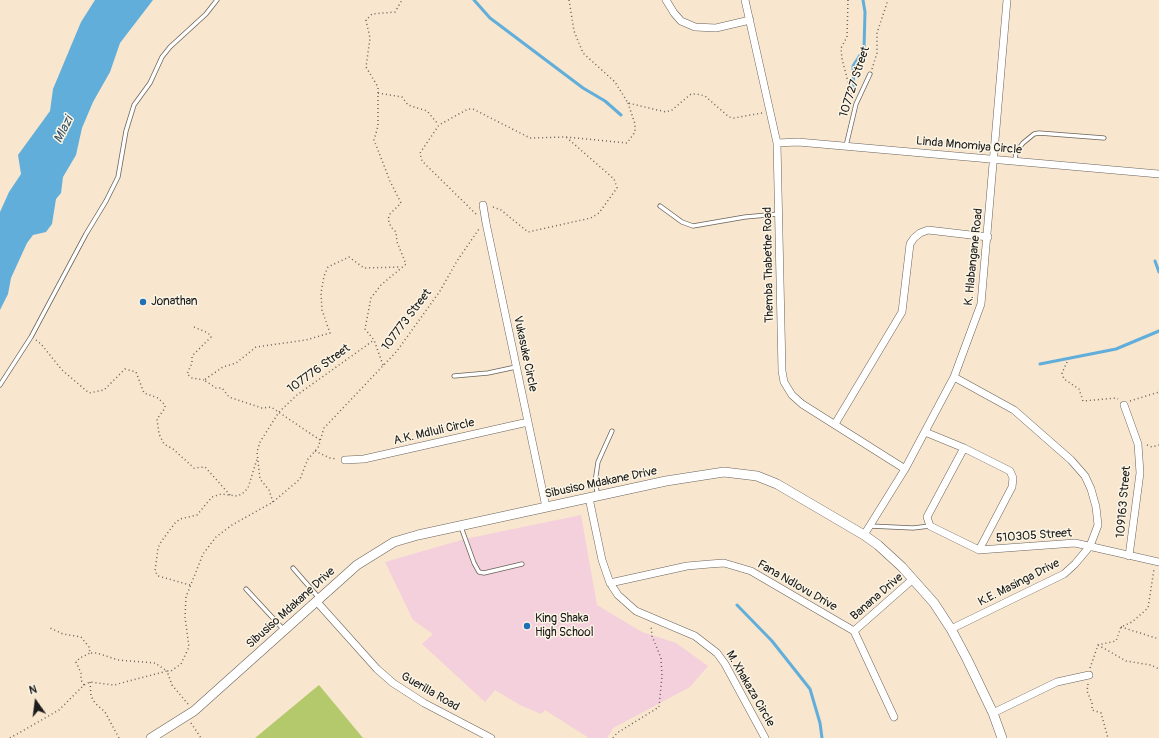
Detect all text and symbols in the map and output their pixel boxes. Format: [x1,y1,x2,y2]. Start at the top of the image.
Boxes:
street label: 107727 Street [837,45,873,119]
water label: Mlazi [51,114,77,146]
street label: Linda Mnomiya Circle [915,134,1023,158]
street label: Themba Thabethe Road [761,207,777,323]
street label: K. Hlabangane Road [962,208,986,306]
street label: 107773 Street [379,286,435,354]
place label: Jonathan [151,295,198,309]
marker: Jonathan [138,297,148,307]
street label: Vukasuke Circle [510,315,540,393]
street label: 107776 Street [285,341,353,397]
street label: A.K. Mdluli Circle [392,416,476,448]
street label: Sibusiso Mdakane Drive [544,464,658,502]
street label: 109163 Street [1114,465,1134,539]
street label: 510305 Street [996,526,1072,546]
street label: K.E. Masinga Drive [976,556,1062,610]
street label: Fana Ndlovu Drive [755,557,839,615]
street label: Sibusiso Mdakane Drive [244,564,338,652]
street label: Banana Drive [848,570,906,624]
place label: King Shaka High School [535,612,594,640]
marker: King Shaka High School [522,621,532,631]
street label: M. Xhakaza Circle [722,648,778,730]
street label: Guerilla Road [398,669,462,715]
north arrow [16,682,56,722]
text: N [28,683,38,697]

